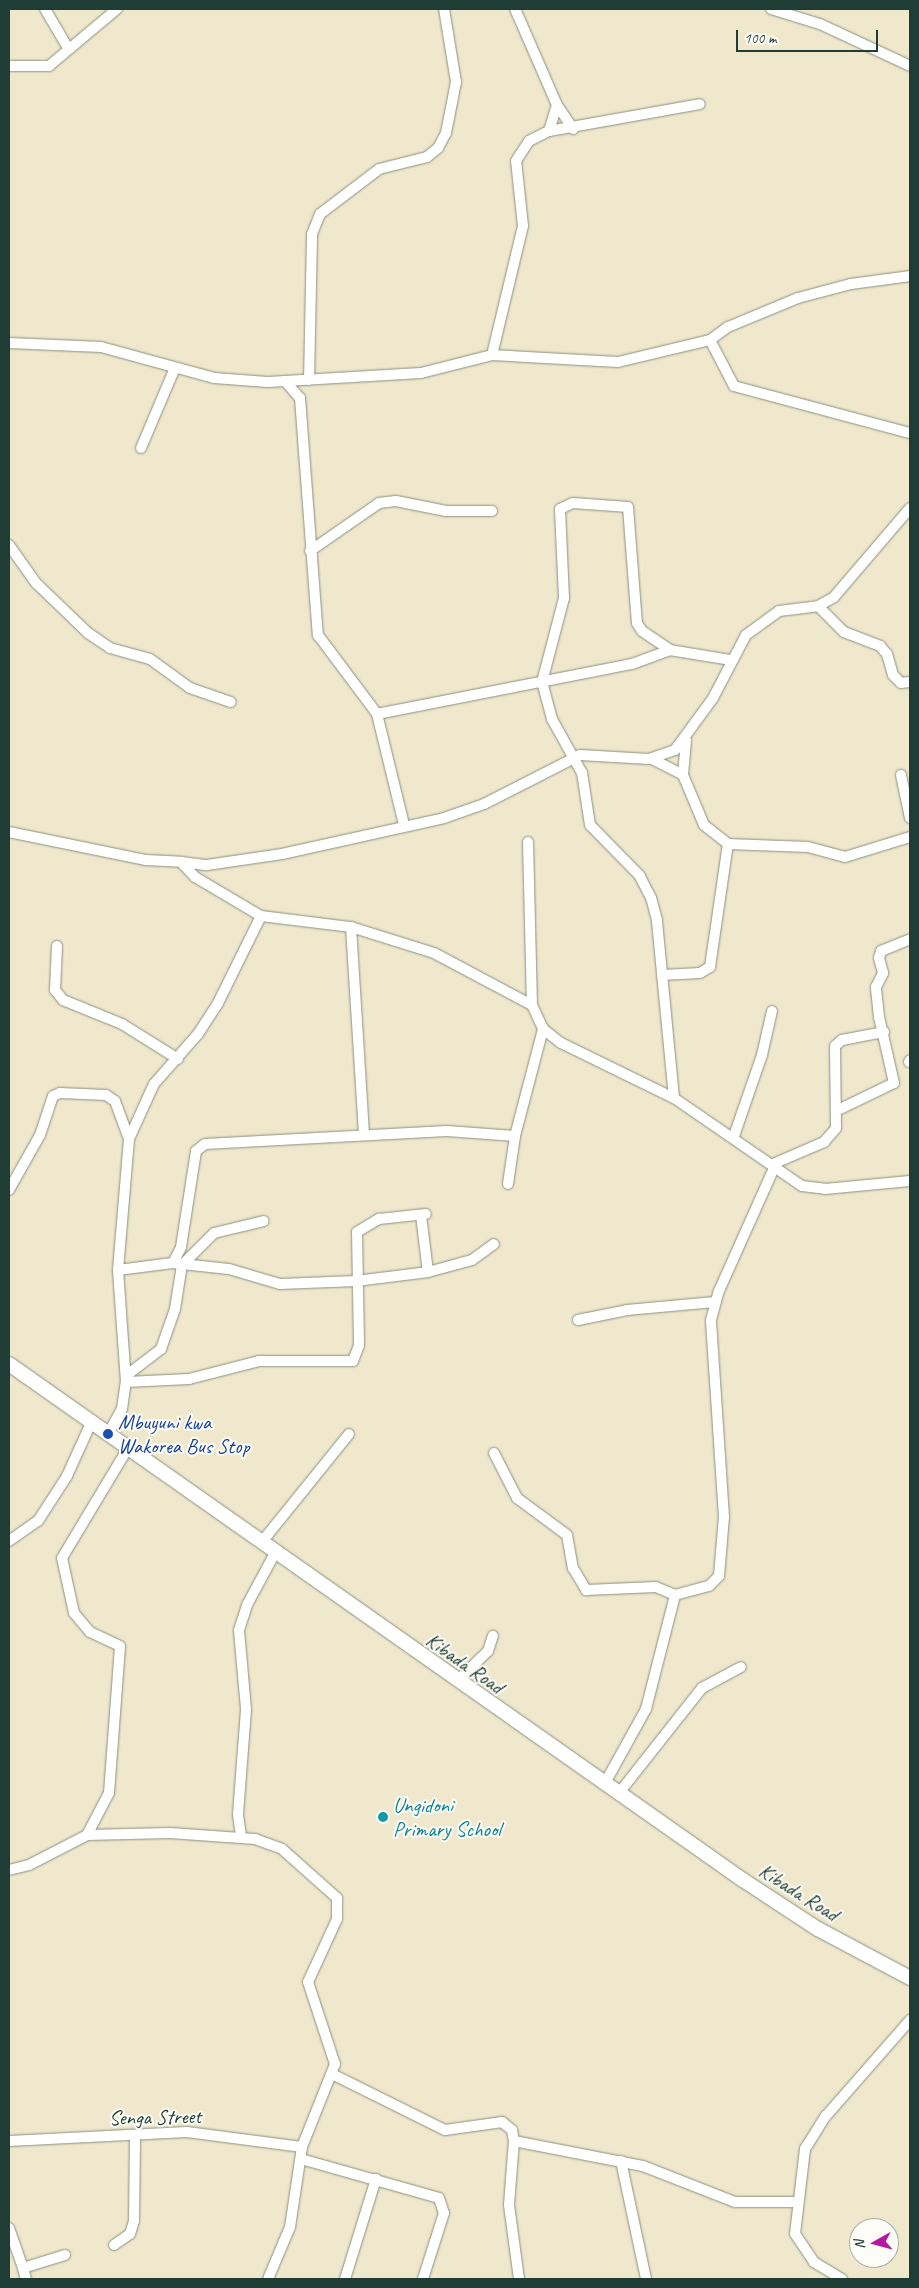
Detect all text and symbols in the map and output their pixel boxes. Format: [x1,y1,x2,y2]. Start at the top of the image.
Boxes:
scale bar [739,20,882,52]
text: 100 m [744,29,776,48]
place label: Mbuyuni kwa Wakorea Bus Stop [118,1409,250,1459]
marker: Mbuyuni kwa Wakorea Bus Stop [102,1428,114,1440]
street label: Kibada Road [421,1627,509,1699]
place label: Ungidoni Primary School [393,1792,501,1842]
marker: Ungidoni Primary School [377,1811,389,1823]
street label: Kibada Road [754,1858,844,1926]
street label: Senga Street [108,2104,202,2130]
north arrow [849,2218,899,2268]
text: N [851,2239,869,2250]

